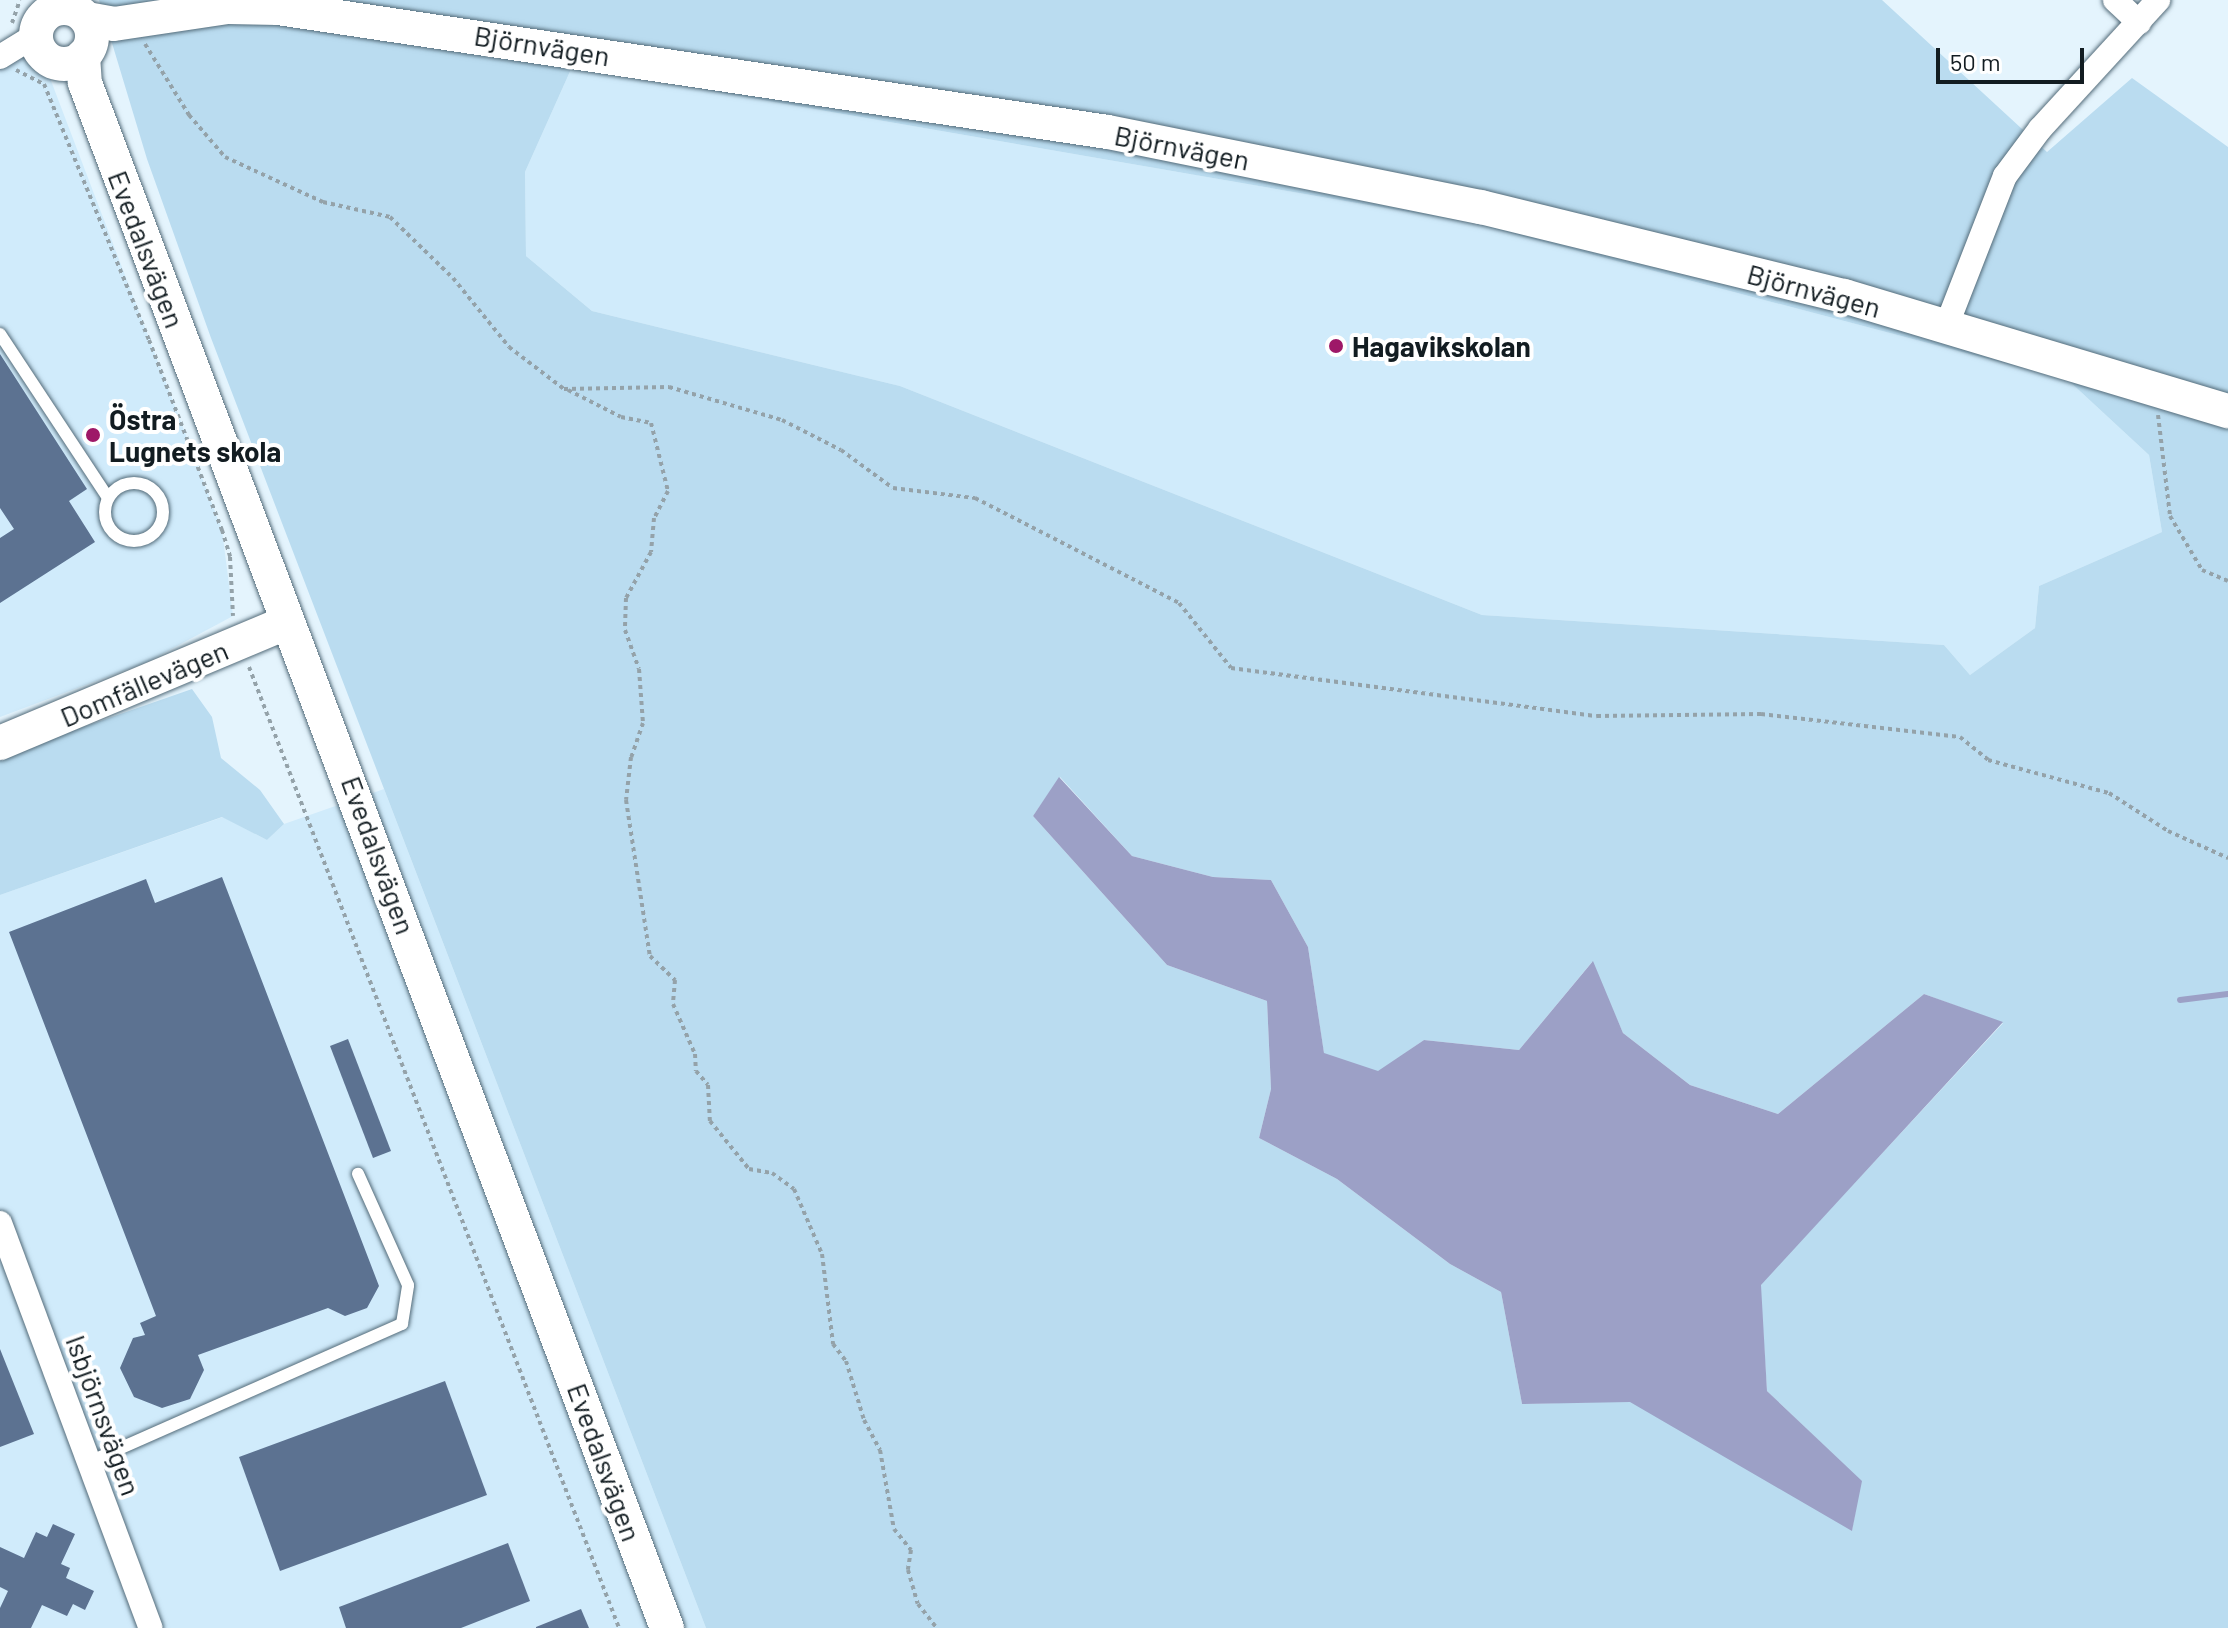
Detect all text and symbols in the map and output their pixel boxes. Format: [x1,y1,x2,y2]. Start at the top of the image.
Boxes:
street label: Björnvägen [472,18,612,72]
scale bar [1940,32,2088,82]
text: 50 m [1950,47,2001,76]
street label: Björnvägen [1112,117,1252,177]
street label: Evedalsvägen [102,166,192,332]
street label: Björnvägen [1744,256,1884,324]
place label: Hagavikskolan [1352,329,1531,363]
marker: Hagavikskolan [1327,337,1345,355]
place label: Östra Lugnets skola [109,402,281,468]
marker: Östra Lugnets skola [84,426,102,444]
street label: Domfällevägen [55,633,233,733]
street label: Evedalsvägen [335,771,423,939]
street label: Isbjörnsvägen [59,1330,149,1500]
street label: Evedalsvägen [561,1378,649,1546]

